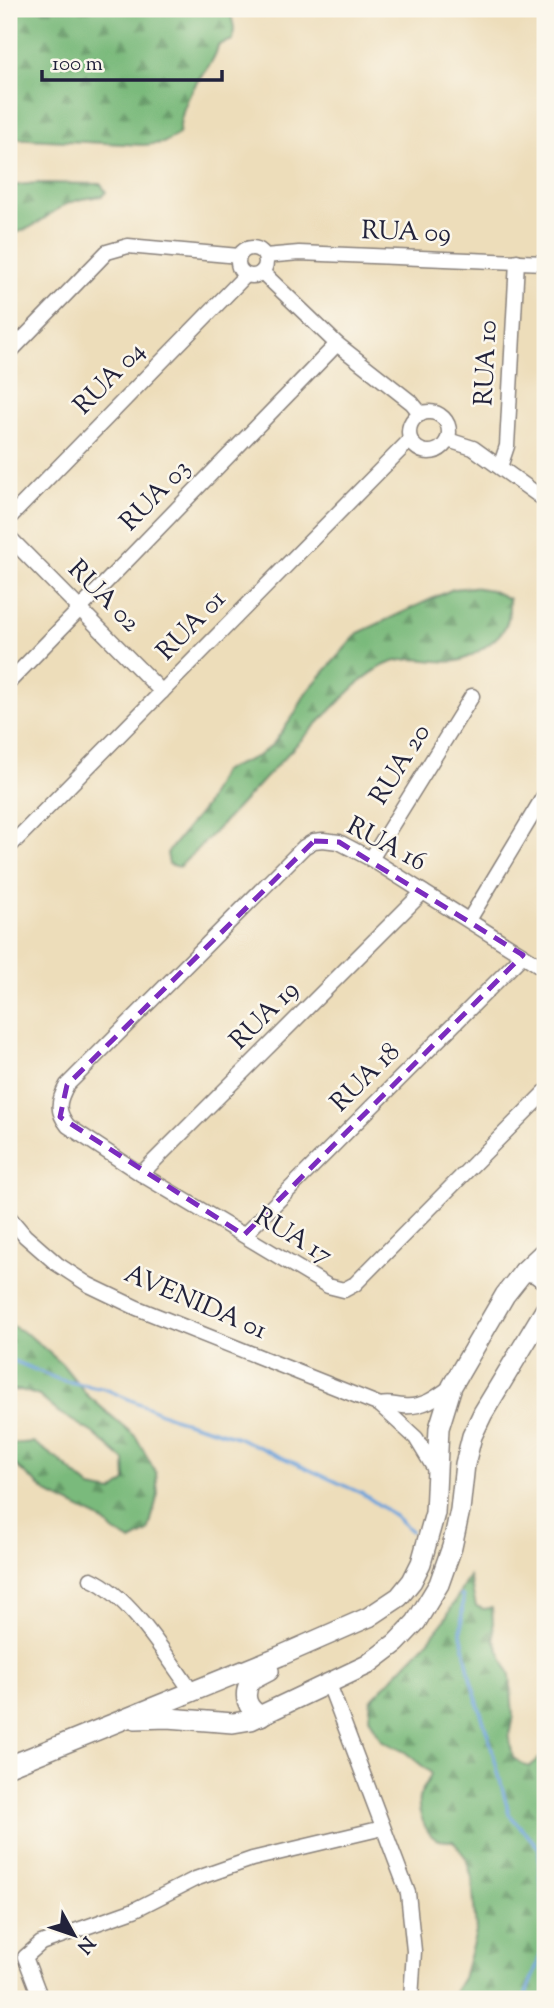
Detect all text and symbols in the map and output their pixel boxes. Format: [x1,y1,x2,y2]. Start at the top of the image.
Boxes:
scale bar [42,38,222,82]
text: 100 m [52,50,103,80]
street label: RUA 09 [360,213,452,253]
street label: RUA 10 [466,319,508,407]
street label: RUA 04 [66,334,154,424]
street label: RUA 03 [112,452,200,540]
street label: RUA 02 [58,552,148,642]
street label: RUA 01 [149,582,235,670]
street label: RUA 20 [362,717,440,813]
street label: RUA 16 [340,809,432,881]
street label: RUA 19 [222,973,308,1059]
street label: RUA 18 [323,1035,409,1121]
street label: RUA 17 [247,1199,339,1275]
street label: AVENIDA 01 [118,1256,272,1350]
north arrow [38,1899,108,1969]
text: N [70,1930,100,1959]

